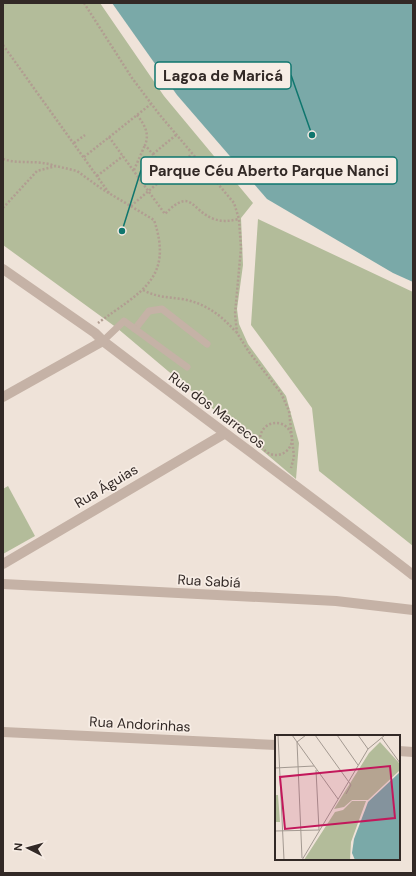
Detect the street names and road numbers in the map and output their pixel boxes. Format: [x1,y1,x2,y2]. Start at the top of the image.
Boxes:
street label: Rua dos Marrecos [165,368,269,452]
street label: Rua Águias [71,460,141,512]
street label: Rua Sabiá [177,570,241,592]
street label: Rua Andorinhas [89,712,191,736]

